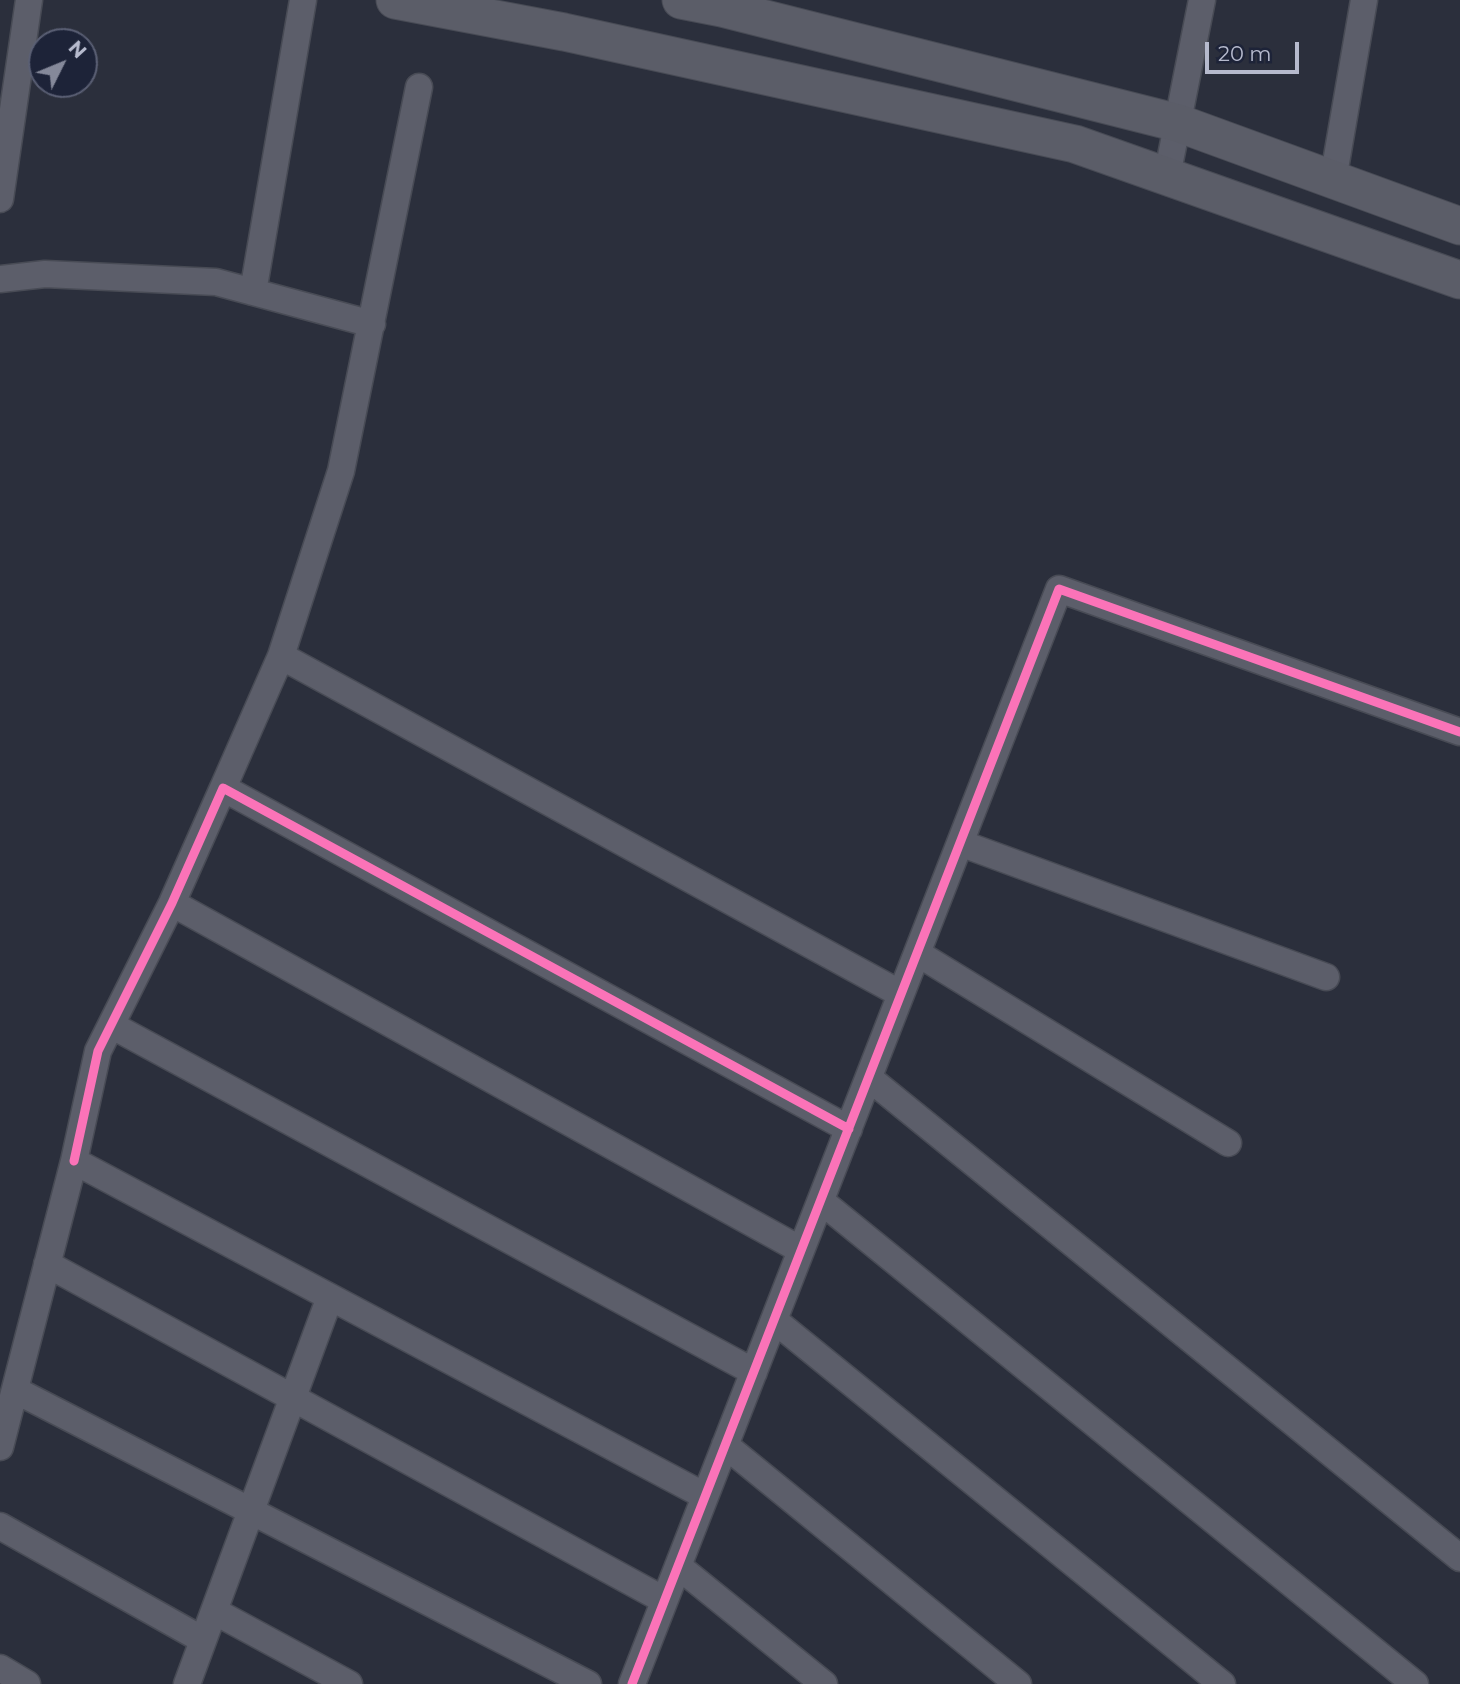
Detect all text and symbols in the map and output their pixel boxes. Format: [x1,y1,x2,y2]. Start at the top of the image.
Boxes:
north arrow [28,28,98,98]
scale bar [1208,28,1302,72]
text: N [64,36,91,63]
text: 20 m [1218,41,1272,66]

